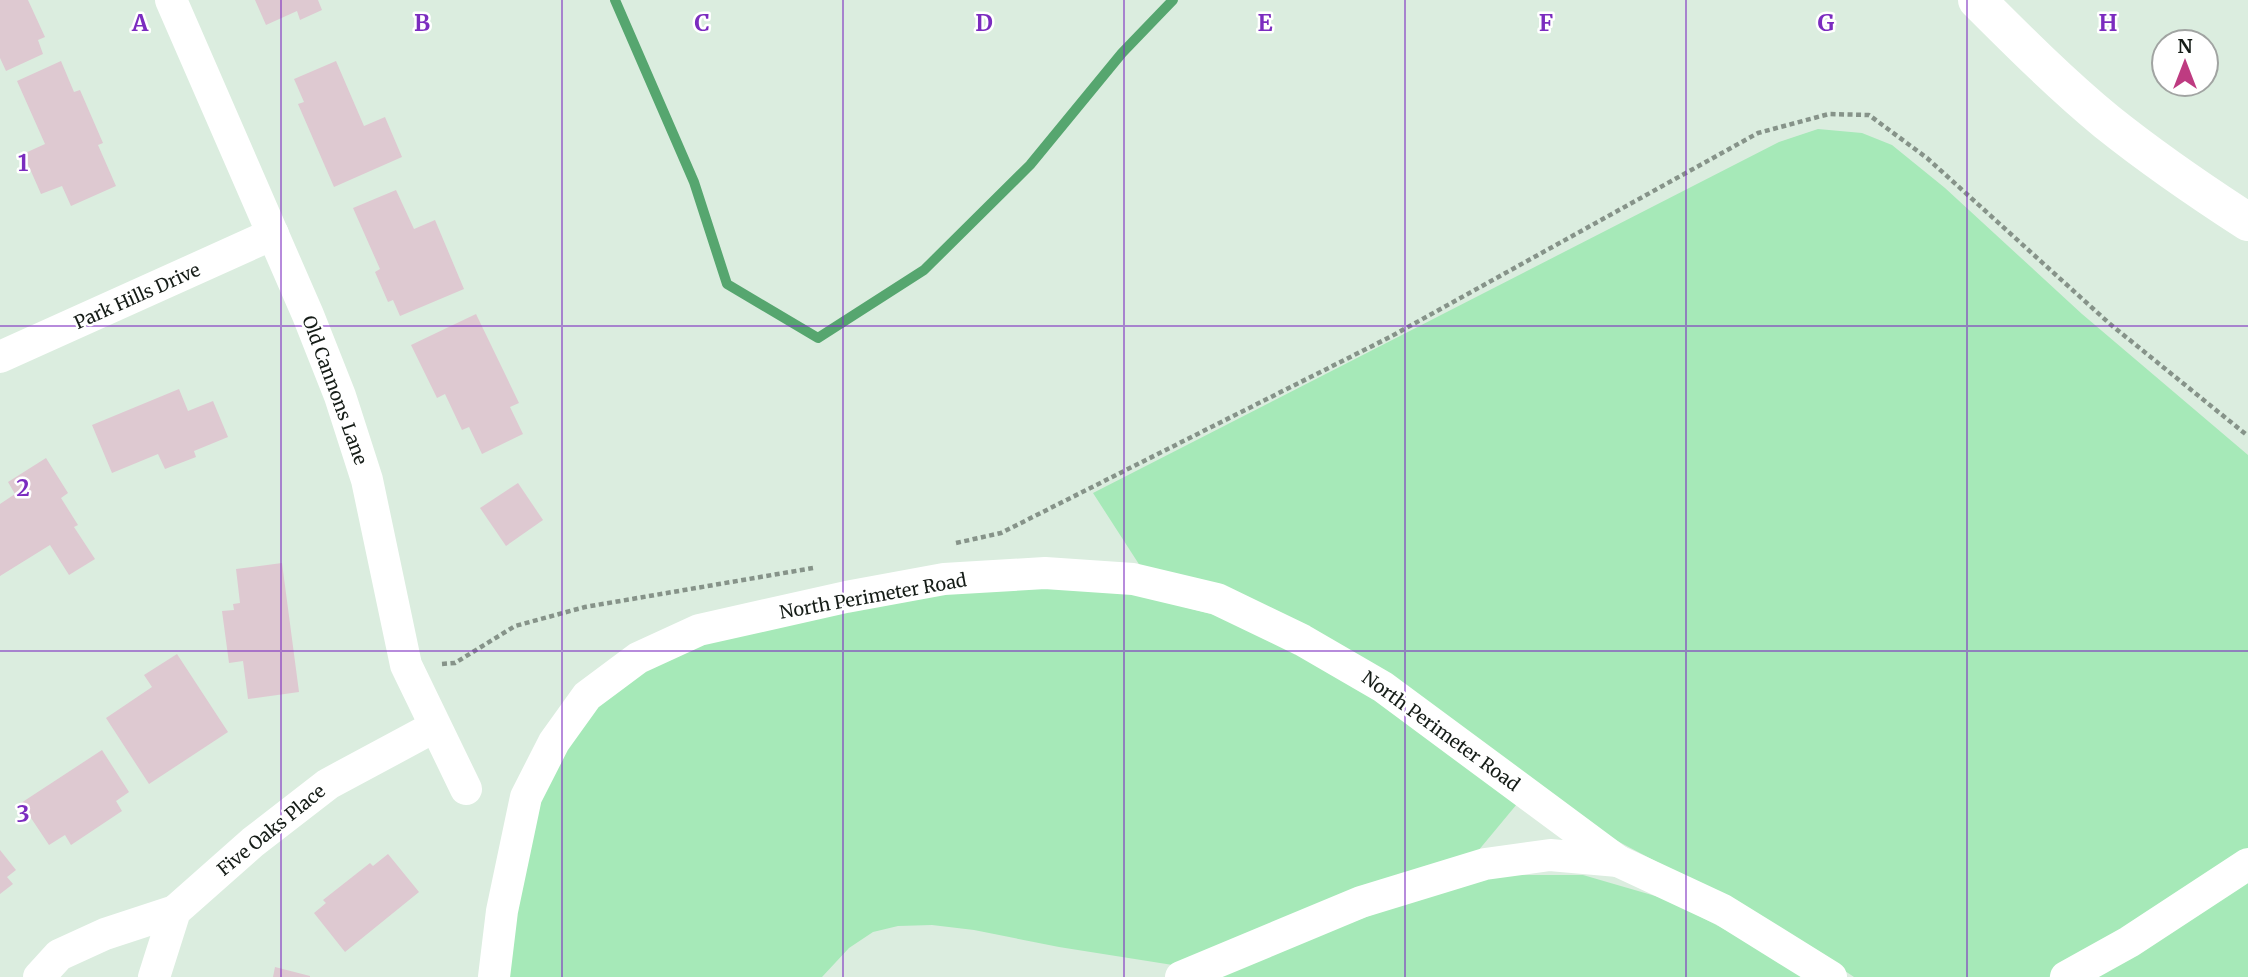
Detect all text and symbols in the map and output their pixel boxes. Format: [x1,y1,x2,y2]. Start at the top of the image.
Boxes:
text: A [131,8,149,37]
text: B [414,8,430,37]
text: C [694,8,710,37]
text: D [975,8,993,37]
text: E [1257,8,1273,37]
text: F [1539,8,1553,37]
text: G [1818,8,1835,37]
text: H [2099,8,2118,37]
north arrow [2150,28,2220,98]
text: N [2177,34,2193,58]
text: 1 [18,148,29,177]
street label: Park Hills Drive [70,258,204,334]
street label: Old Cannons Lane [297,312,373,468]
text: 2 [16,473,30,502]
street label: North Perimeter Road [778,568,968,624]
street label: North Perimeter Road [1358,666,1524,796]
street label: Five Oaks Place [212,779,330,881]
text: 3 [16,799,30,828]

